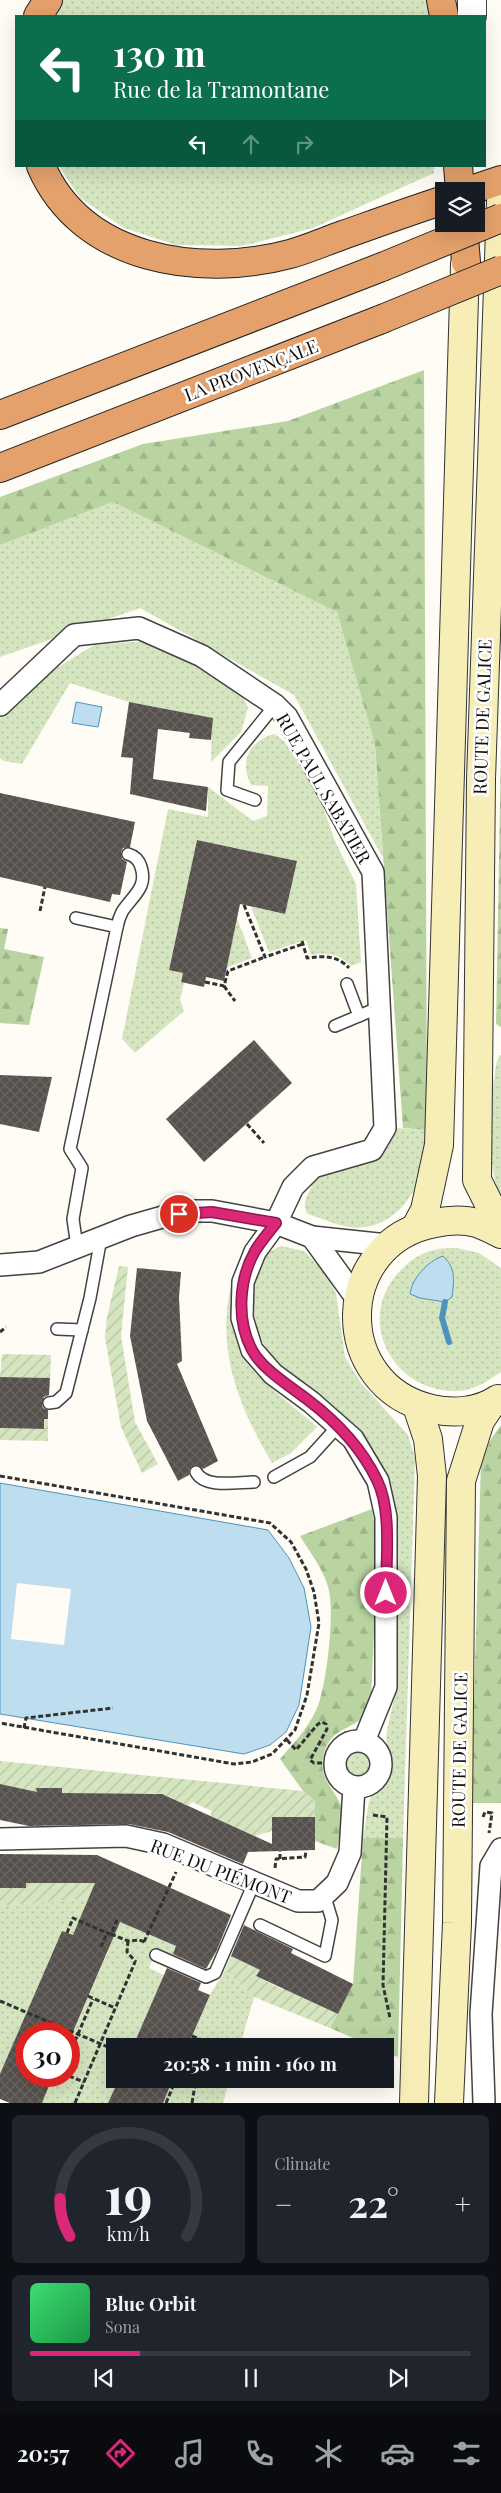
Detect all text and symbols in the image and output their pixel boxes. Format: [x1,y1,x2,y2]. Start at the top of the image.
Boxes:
text: 130 m [113,29,206,76]
icon: left [30,35,95,100]
text: Rue de la Tramontane [113,74,329,104]
icon: left [184,130,212,158]
icon: ahead [237,130,265,158]
icon: right [290,130,318,158]
map controls [435,182,485,232]
button: layers [435,182,485,232]
street label: LA PROVENÇALE [181,333,321,407]
street label: ROUTE DE GALICE [467,639,497,795]
street label: RUE PAUL SABATIER [271,708,377,868]
pin [158,1193,200,1235]
icon: arrive [165,1200,193,1228]
position arrow [359,1566,411,1618]
street label: ROUTE DE GALICE [446,1672,472,1828]
street label: RUE DU PIÉMONT [147,1833,295,1909]
speed limit sign: 30 [15,2022,80,2087]
text: 20:58 · 1 min · 160 m [163,2050,337,2076]
text: Climate [275,2153,331,2174]
text: 19 [104,2159,153,2228]
text: 22° [348,2177,399,2228]
text: − [275,2185,293,2222]
text: + [455,2185,471,2222]
text: km/h [107,2222,150,2245]
text: Blue Orbit [105,2290,196,2316]
text: Sona [105,2316,140,2337]
icon: previous [90,2364,118,2392]
icon: pause [237,2364,265,2392]
icon: next [384,2364,412,2392]
icon: directions [103,2436,138,2471]
icon: music [172,2436,207,2471]
icon: phone [242,2436,277,2471]
icon: climate [311,2436,346,2471]
icon: car [380,2436,415,2471]
icon: filters [449,2436,484,2471]
text: 20:57 [17,2438,69,2468]

